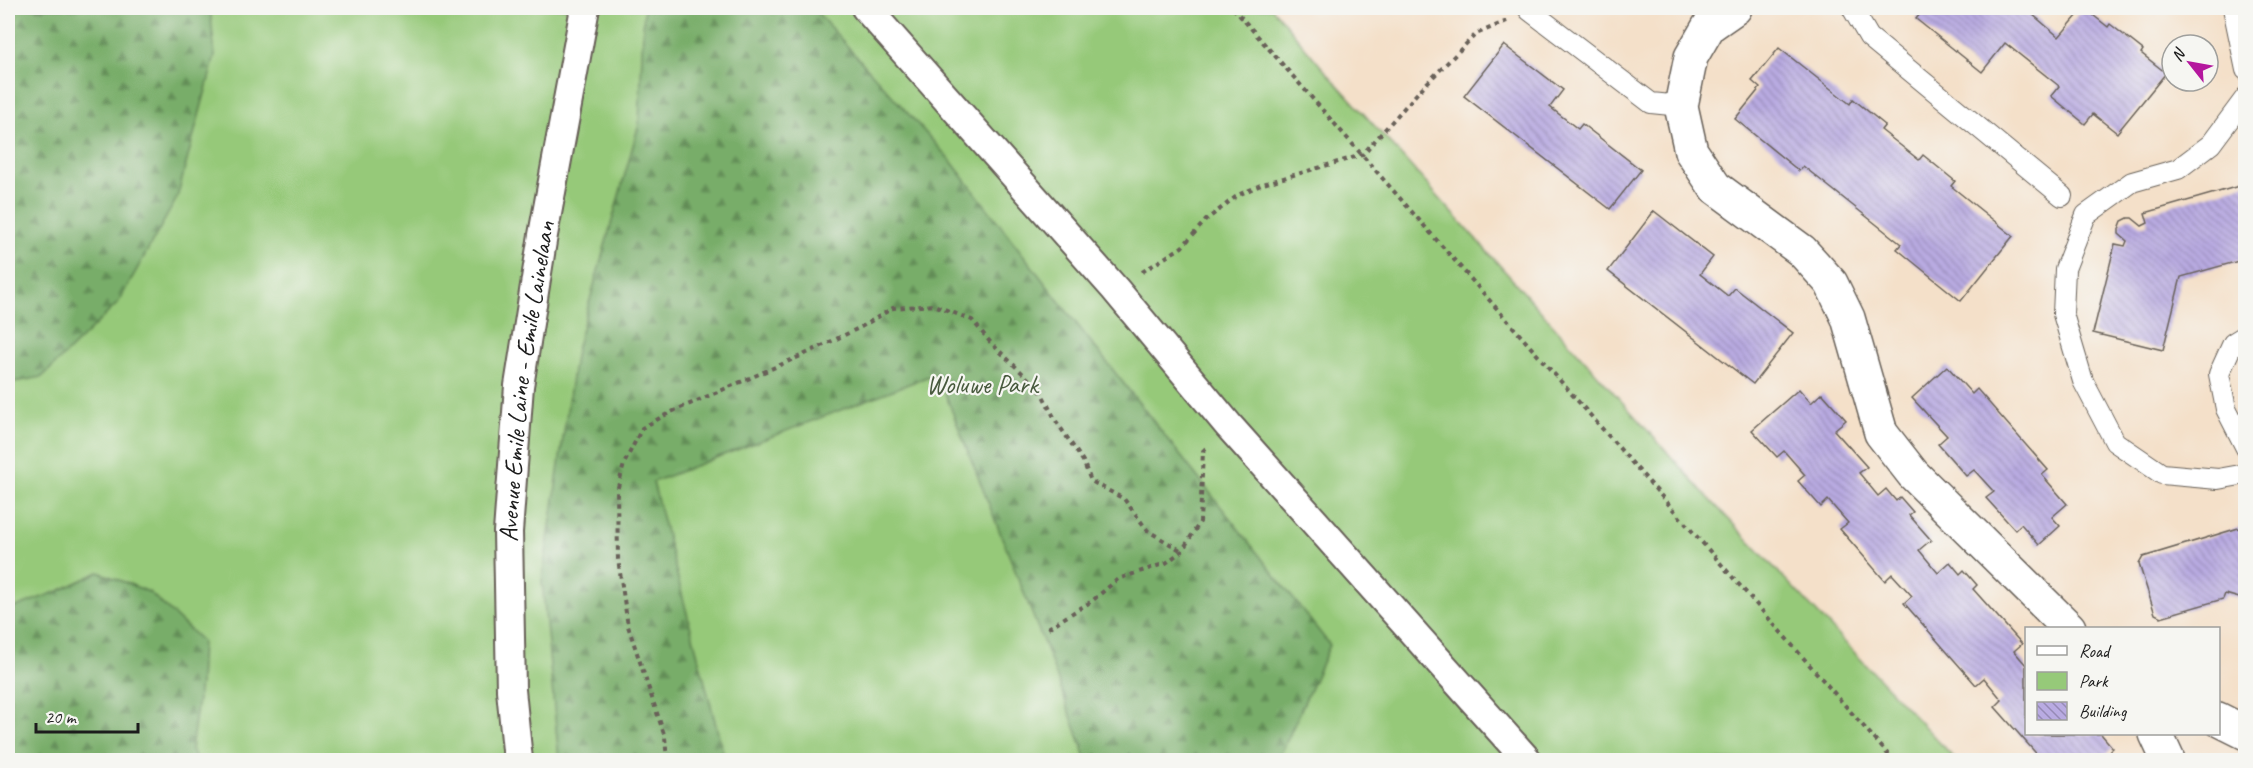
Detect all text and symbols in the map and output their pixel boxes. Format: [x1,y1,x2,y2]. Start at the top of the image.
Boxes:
north arrow [2160,33,2220,93]
text: N [2167,44,2191,65]
street label: Avenue Emile Laine - Emile Lainelaan [492,218,562,542]
park label: Woluwe Park [926,368,1040,401]
legend [2025,627,2220,735]
text: Road [2079,640,2112,662]
text: Park [2079,670,2109,692]
scale bar [36,696,138,734]
text: Building [2079,700,2128,722]
text: 20 m [45,706,78,728]

